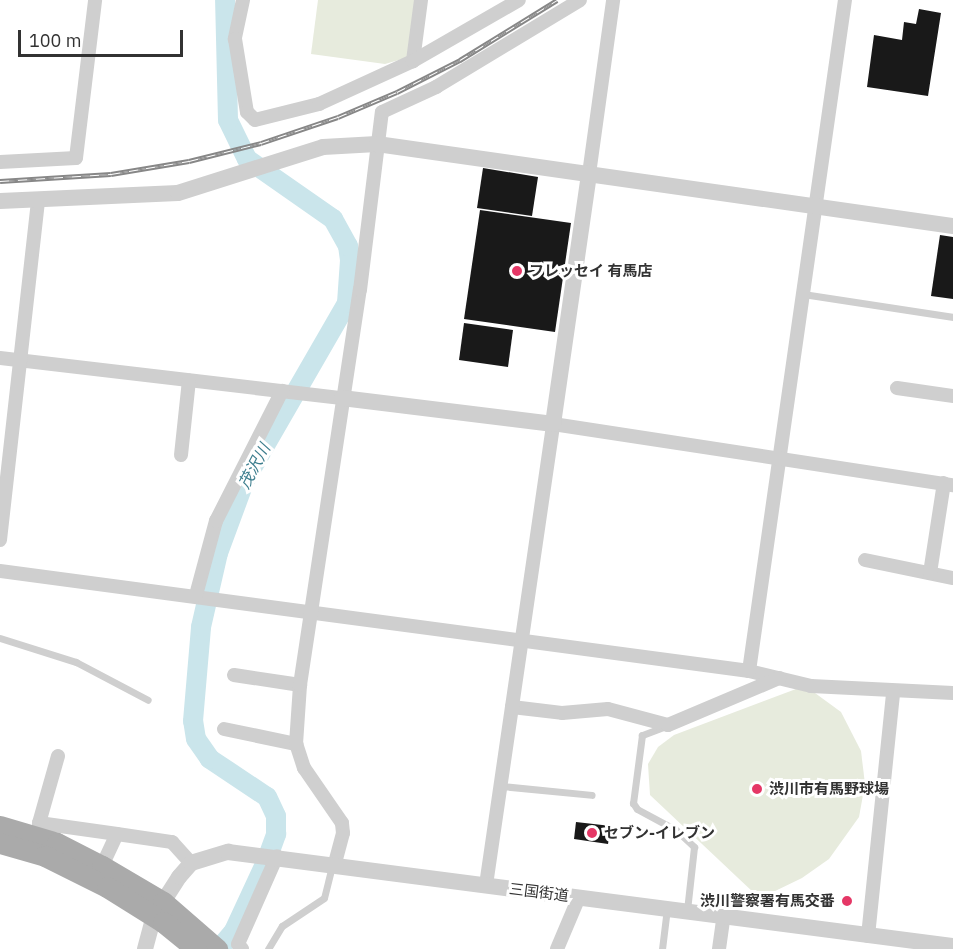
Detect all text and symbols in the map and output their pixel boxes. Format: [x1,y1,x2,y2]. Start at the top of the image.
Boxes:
scale bar [21,18,186,56]
text: 100 m [29,29,81,52]
place label: フレッセイ 有馬店 [529,262,653,280]
marker: フレッセイ 有馬店 [510,264,524,278]
water label: 茂沢川 [234,440,274,492]
place label: 渋川市有馬野球場 [769,780,889,798]
marker: 渋川市有馬野球場 [750,782,764,796]
place label: セブン-イレブン [604,824,715,842]
marker: セブン-イレブン [585,826,599,840]
street label: 三国街道 [508,879,570,905]
place label: 渋川警察署有馬交番 [700,892,835,910]
marker: 渋川警察署有馬交番 [840,894,854,908]

